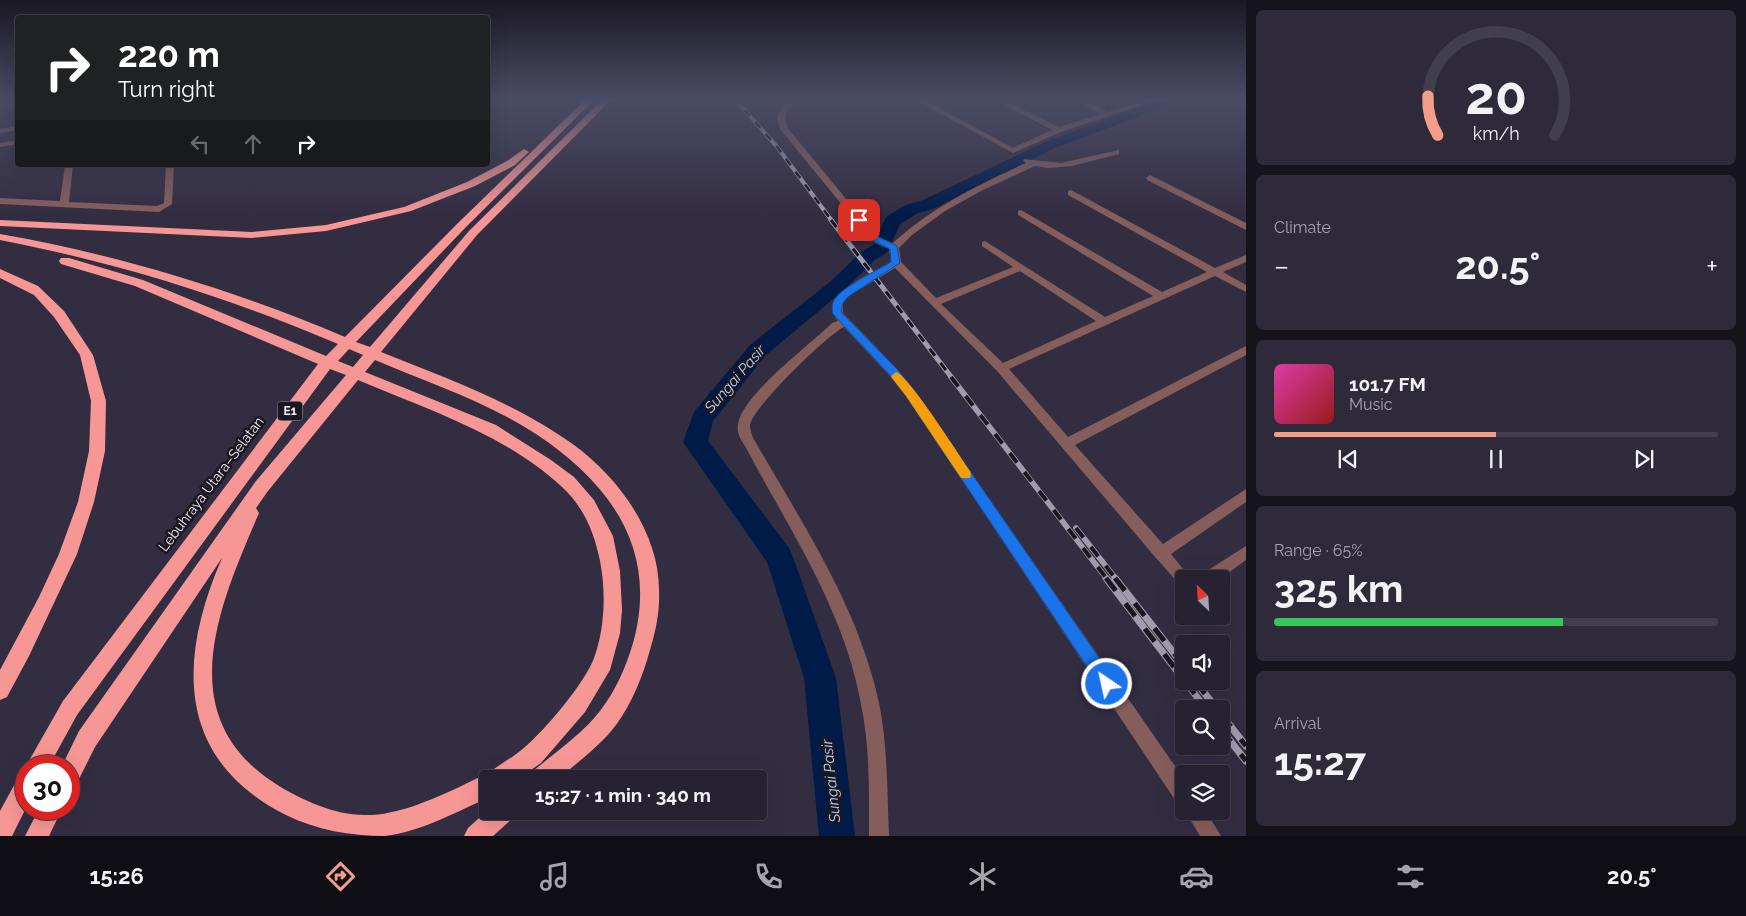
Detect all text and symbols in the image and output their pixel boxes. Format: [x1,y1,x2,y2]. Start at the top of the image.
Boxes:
text: 220 m [118,34,220,75]
icon: right [35,35,100,100]
text: 20 [1465,65,1527,126]
text: Turn right [118,76,215,102]
text: km/h [1472,123,1520,144]
icon: left [186,130,214,158]
icon: ahead [239,130,267,158]
icon: right [292,130,320,158]
pin [838,199,880,241]
icon: arrive [845,206,873,234]
text: Climate [1274,218,1331,237]
text: 20.5° [1455,243,1540,288]
text: − [1274,250,1289,283]
text: + [1706,250,1718,283]
water label: Sungai Pasir [700,341,770,417]
text: 101.7 FM [1349,373,1426,395]
text: Music [1349,395,1393,414]
road number: E1 [278,402,302,421]
street label: Lebuhraya Utara–Selatan [155,414,267,554]
icon: previous [1334,445,1362,473]
icon: pause [1482,445,1510,473]
icon: next [1630,445,1658,473]
text: Range · 65% [1274,541,1363,560]
text: 325 km [1274,566,1403,611]
north arrow [1175,570,1230,625]
map controls [1175,570,1230,820]
button: sound [1175,635,1230,690]
position arrow [1080,657,1132,709]
button: search [1175,700,1230,755]
text: Arrival [1274,714,1321,733]
water label: Sungai Pasir [818,738,844,825]
text: 15:27 [1274,739,1366,784]
speed limit sign: 30 [15,755,80,820]
button: layers [1175,765,1230,820]
text: 15:27 · 1 min · 340 m [535,784,711,806]
icon: directions [323,859,358,894]
icon: music [537,859,572,894]
icon: phone [751,859,786,894]
icon: climate [965,859,1000,894]
icon: car [1179,859,1214,894]
icon: filters [1393,859,1428,894]
text: 15:26 [90,863,144,889]
text: 20.5° [1607,863,1656,889]

